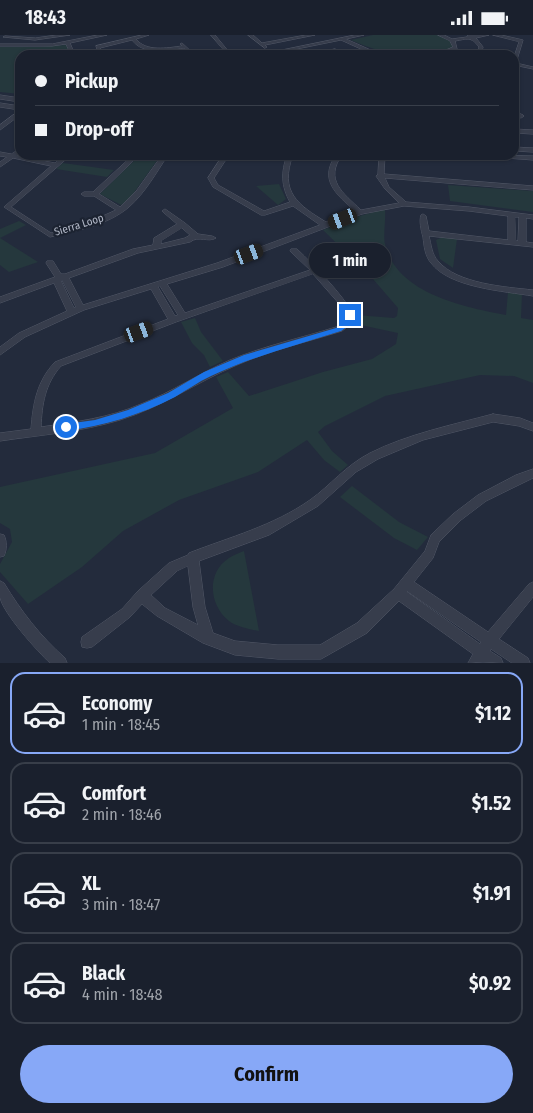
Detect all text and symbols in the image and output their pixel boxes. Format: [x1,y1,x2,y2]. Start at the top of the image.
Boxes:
text: 18:43 [25,6,66,29]
text: Pickup [65,70,118,93]
text: Drop-off [65,118,133,141]
car [326,207,359,231]
street label: Sierra Loop [53,211,105,239]
car [232,242,265,266]
callout: 1 min [309,243,391,277]
text: 1 min [333,251,367,270]
route end [339,304,361,326]
car [122,320,155,344]
route start [55,416,77,438]
icon: car [22,691,67,736]
text: Economy [82,692,152,715]
text: $1.12 [475,702,511,725]
text: 1 min · 18:45 [82,715,160,734]
icon: car [22,781,67,826]
text: Comfort [82,782,146,805]
text: $1.52 [472,792,511,815]
text: 2 min · 18:46 [82,805,162,824]
icon: car [22,871,67,916]
text: XL [82,872,101,895]
text: $1.91 [473,882,511,905]
text: 3 min · 18:47 [82,895,160,914]
icon: car [22,961,67,1006]
text: Black [82,962,125,985]
text: $0.92 [469,972,511,995]
text: 4 min · 18:48 [82,985,162,1004]
button: Confirm [20,1045,513,1103]

